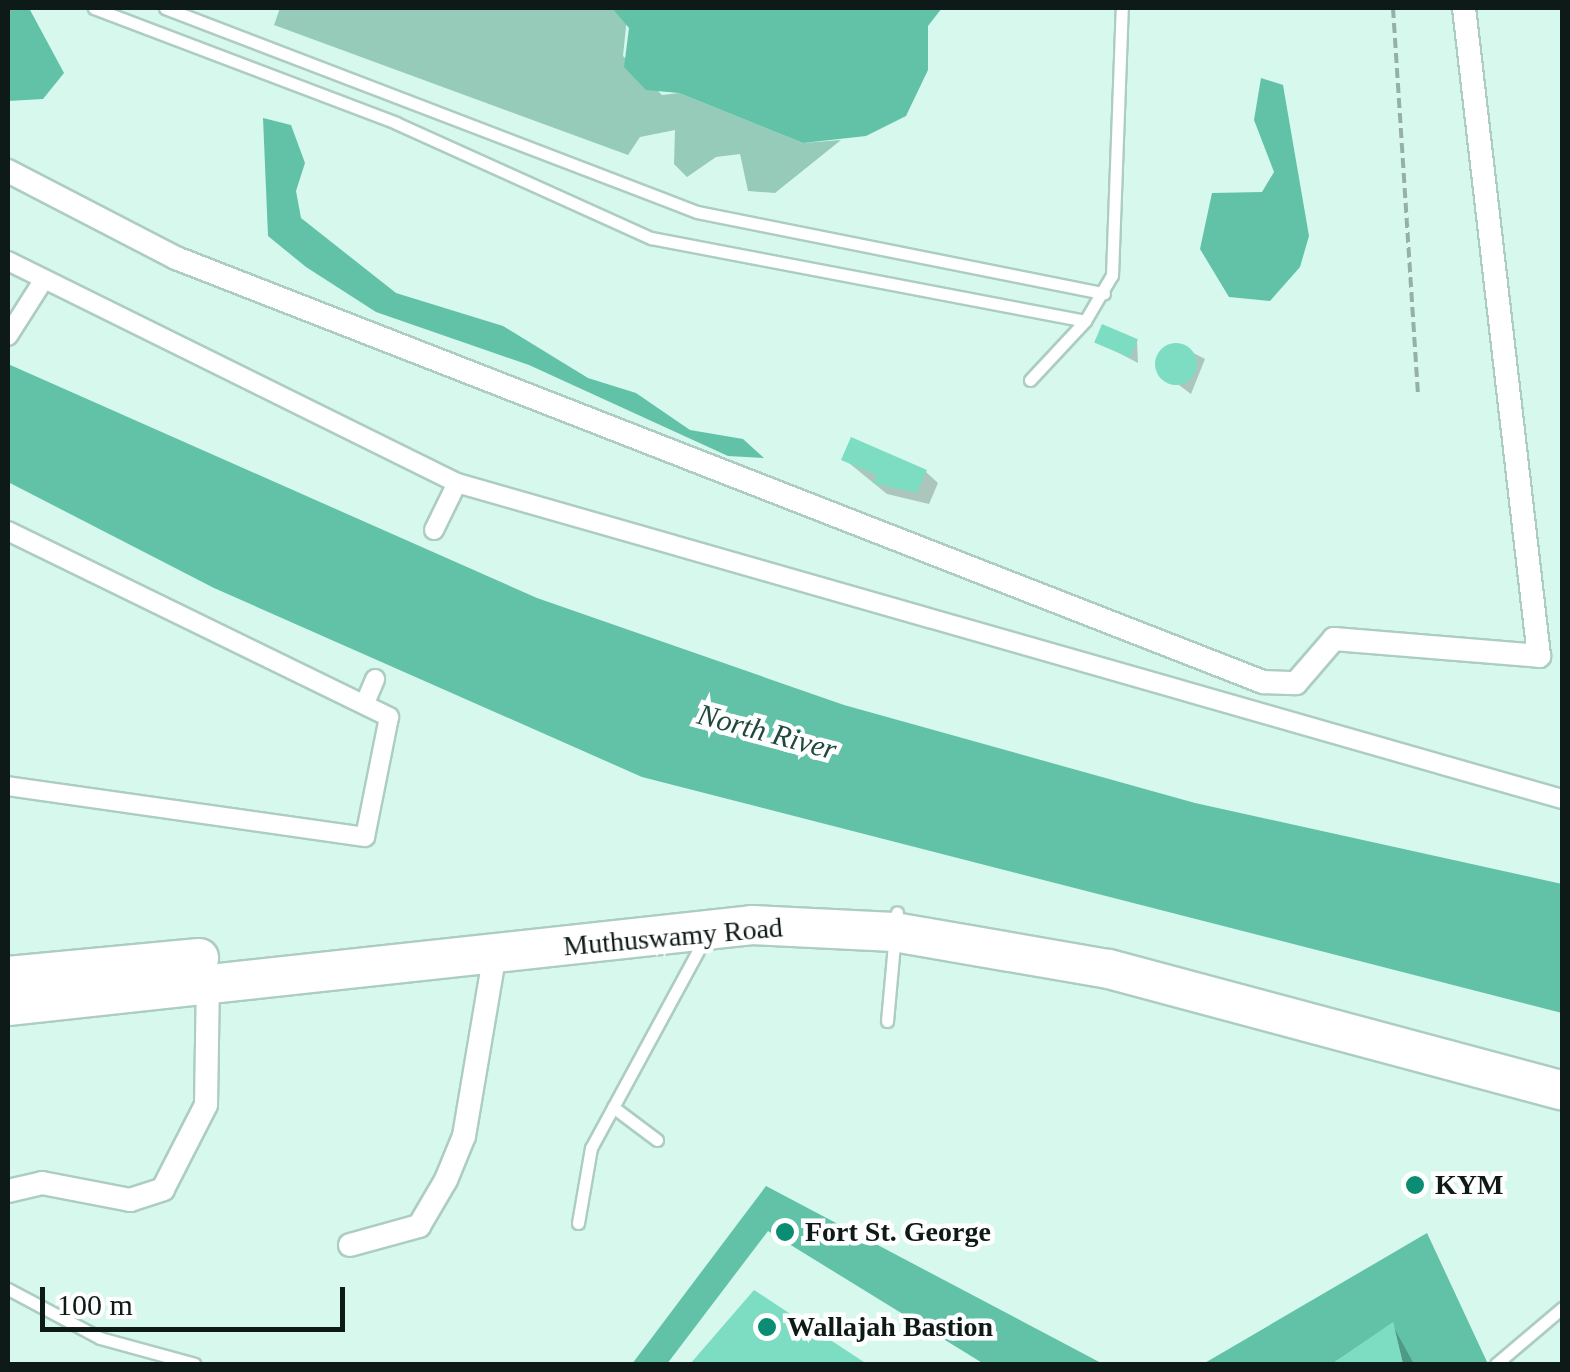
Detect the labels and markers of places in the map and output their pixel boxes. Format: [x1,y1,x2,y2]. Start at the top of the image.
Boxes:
place label: KYM [1435,1168,1503,1202]
marker: KYM [1404,1174,1426,1196]
place label: Fort St. George [805,1215,991,1249]
marker: Fort St. George [774,1221,796,1243]
place label: Wallajah Bastion [787,1310,993,1344]
marker: Wallajah Bastion [756,1316,778,1338]

